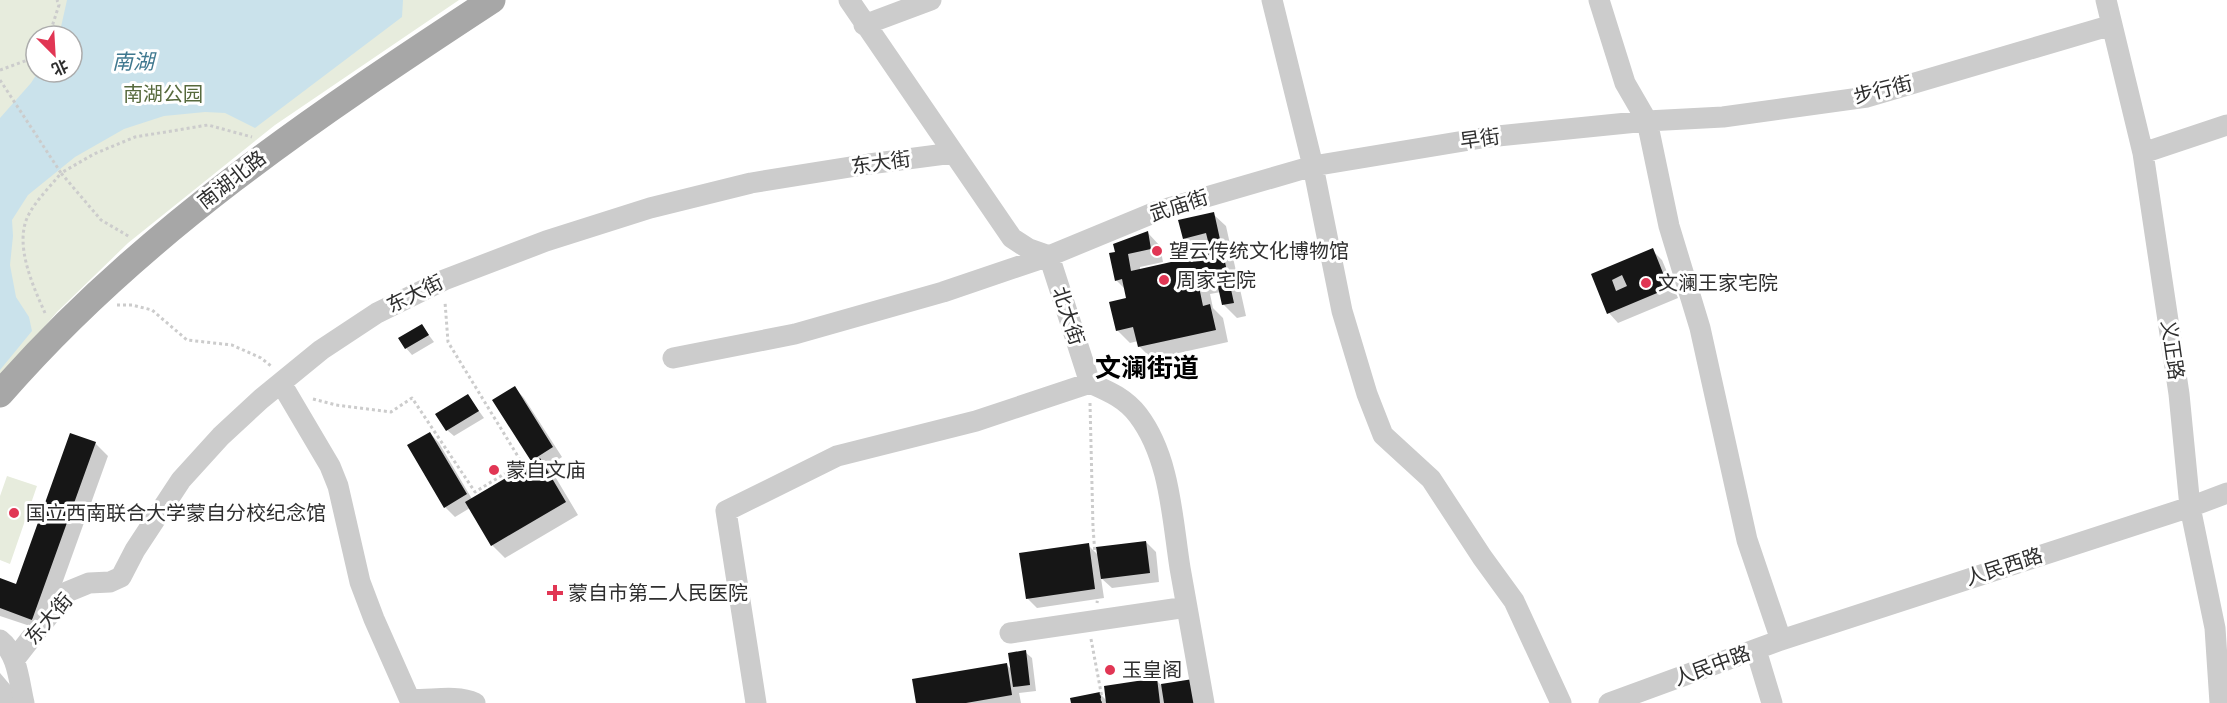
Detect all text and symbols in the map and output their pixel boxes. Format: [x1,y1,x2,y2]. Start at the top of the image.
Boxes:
north arrow [24,24,84,84]
water label: 南湖 [112,50,157,74]
text: 北 [49,55,71,79]
street label: 步行街 [1851,72,1915,108]
park label: 南湖公园 [123,83,203,106]
street label: 早街 [1459,125,1501,153]
street label: 南湖北路 [193,146,271,214]
street label: 东大街 [850,147,912,179]
street label: 武庙街 [1147,186,1211,226]
place label: 望云传统文化博物馆 [1169,240,1349,263]
marker: 望云传统文化博物馆 [1150,244,1164,258]
place label: 周家宅院 [1176,269,1256,292]
street label: 东大街 [383,271,447,317]
place label: 文澜王家宅院 [1658,272,1778,295]
marker: 周家宅院 [1157,273,1171,287]
marker: 文澜王家宅院 [1639,276,1653,290]
street label: 北大街 [1048,284,1088,348]
street label: 义正路 [2156,319,2188,381]
district label: 文澜街道 [1095,353,1199,384]
place label: 蒙自文庙 [506,459,586,482]
marker: 蒙自文庙 [487,463,501,477]
place label: 国立西南联合大学蒙自分校纪念馆 [26,502,326,525]
marker: 国立西南联合大学蒙自分校纪念馆 [7,506,21,520]
street label: 人民西路 [1962,544,2046,590]
place label: 蒙自市第二人民医院 [568,582,748,605]
marker: 蒙自市第二人民医院 [546,584,564,602]
street label: 东大街 [21,589,77,649]
street label: 人民中路 [1670,642,1754,690]
place label: 玉皇阁 [1122,659,1182,682]
marker: 玉皇阁 [1103,663,1117,677]

